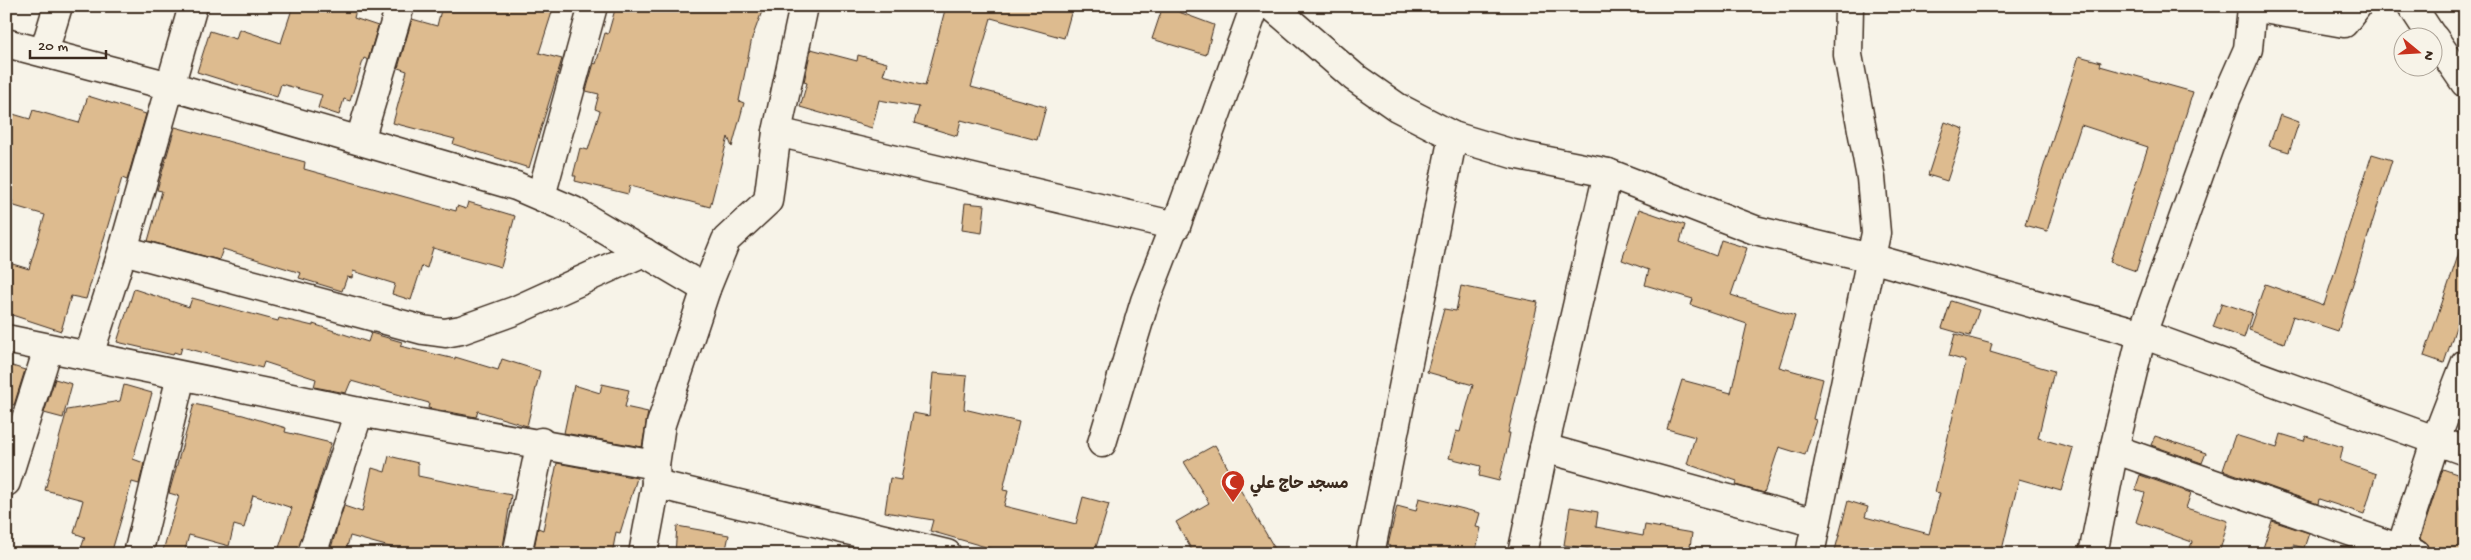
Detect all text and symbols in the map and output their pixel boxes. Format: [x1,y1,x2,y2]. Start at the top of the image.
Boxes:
scale bar [30,28,106,60]
north arrow [2394,28,2444,78]
text: 20 m [38,38,68,56]
text: N [2418,48,2437,62]
mosque icon: مسجد حاج علي [1220,469,1246,503]
place label: مسجد حاج علي [1250,475,1348,497]

